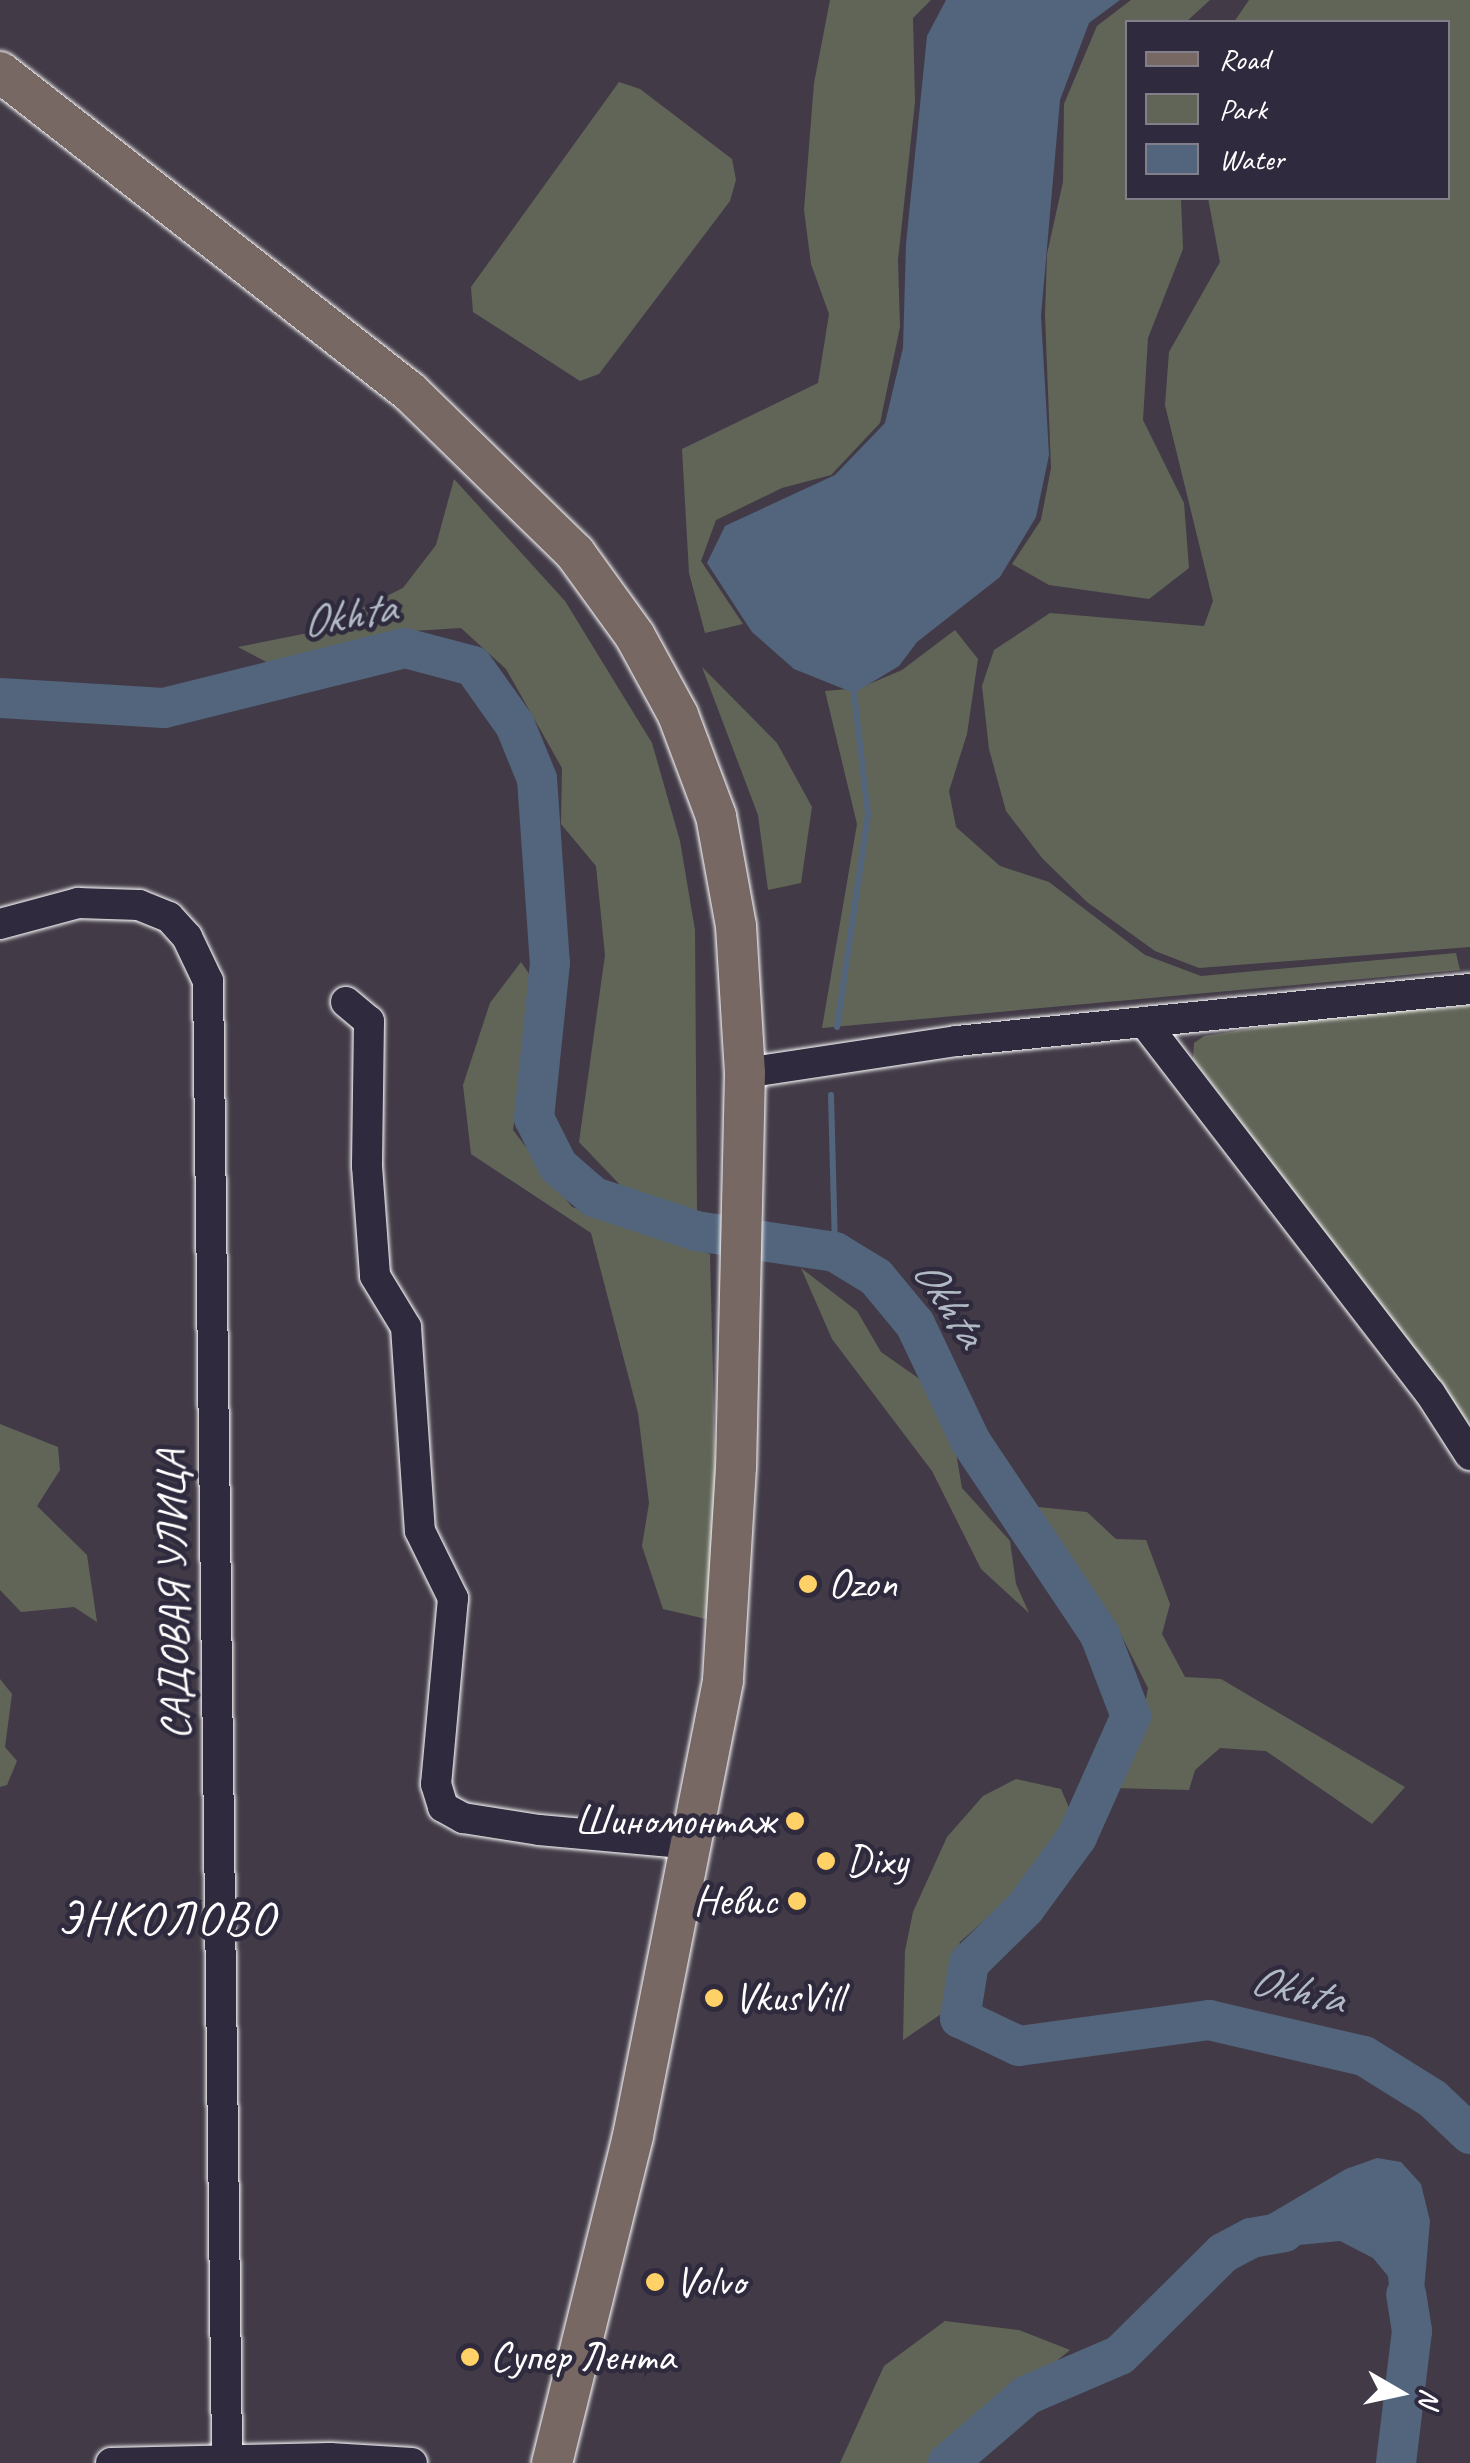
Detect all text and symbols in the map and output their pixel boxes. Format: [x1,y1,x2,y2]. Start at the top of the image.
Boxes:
legend [1125,20,1450,200]
text: Road [1219,40,1269,78]
text: Park [1219,90,1267,128]
text: Water [1219,140,1284,178]
water label: Okhta [297,580,399,650]
water label: Okhta [901,1248,997,1356]
street label: САДОВАЯ УЛИЦА [146,1450,202,1740]
place label: Ozon [828,1559,897,1609]
marker: Ozon [797,1573,819,1595]
place label: Шиномонтаж [574,1796,775,1846]
marker: Шиномонтаж [784,1810,806,1832]
place label: Dixy [846,1836,907,1886]
marker: Dixy [815,1850,837,1872]
place label: Невис [694,1876,777,1926]
district label: ЭНКОЛОВО [58,1890,276,1948]
marker: Невис [786,1890,808,1912]
water label: Okhta [1245,1952,1349,2026]
place label: VkusVill [734,1973,843,2023]
marker: VkusVill [703,1987,725,2009]
place label: Volvo [675,2257,745,2307]
marker: Volvo [644,2271,666,2293]
place label: Супер Лента [490,2332,678,2382]
north arrow [1350,2343,1450,2443]
marker: Супер Лента [459,2346,481,2368]
text: N [1411,2386,1449,2409]

